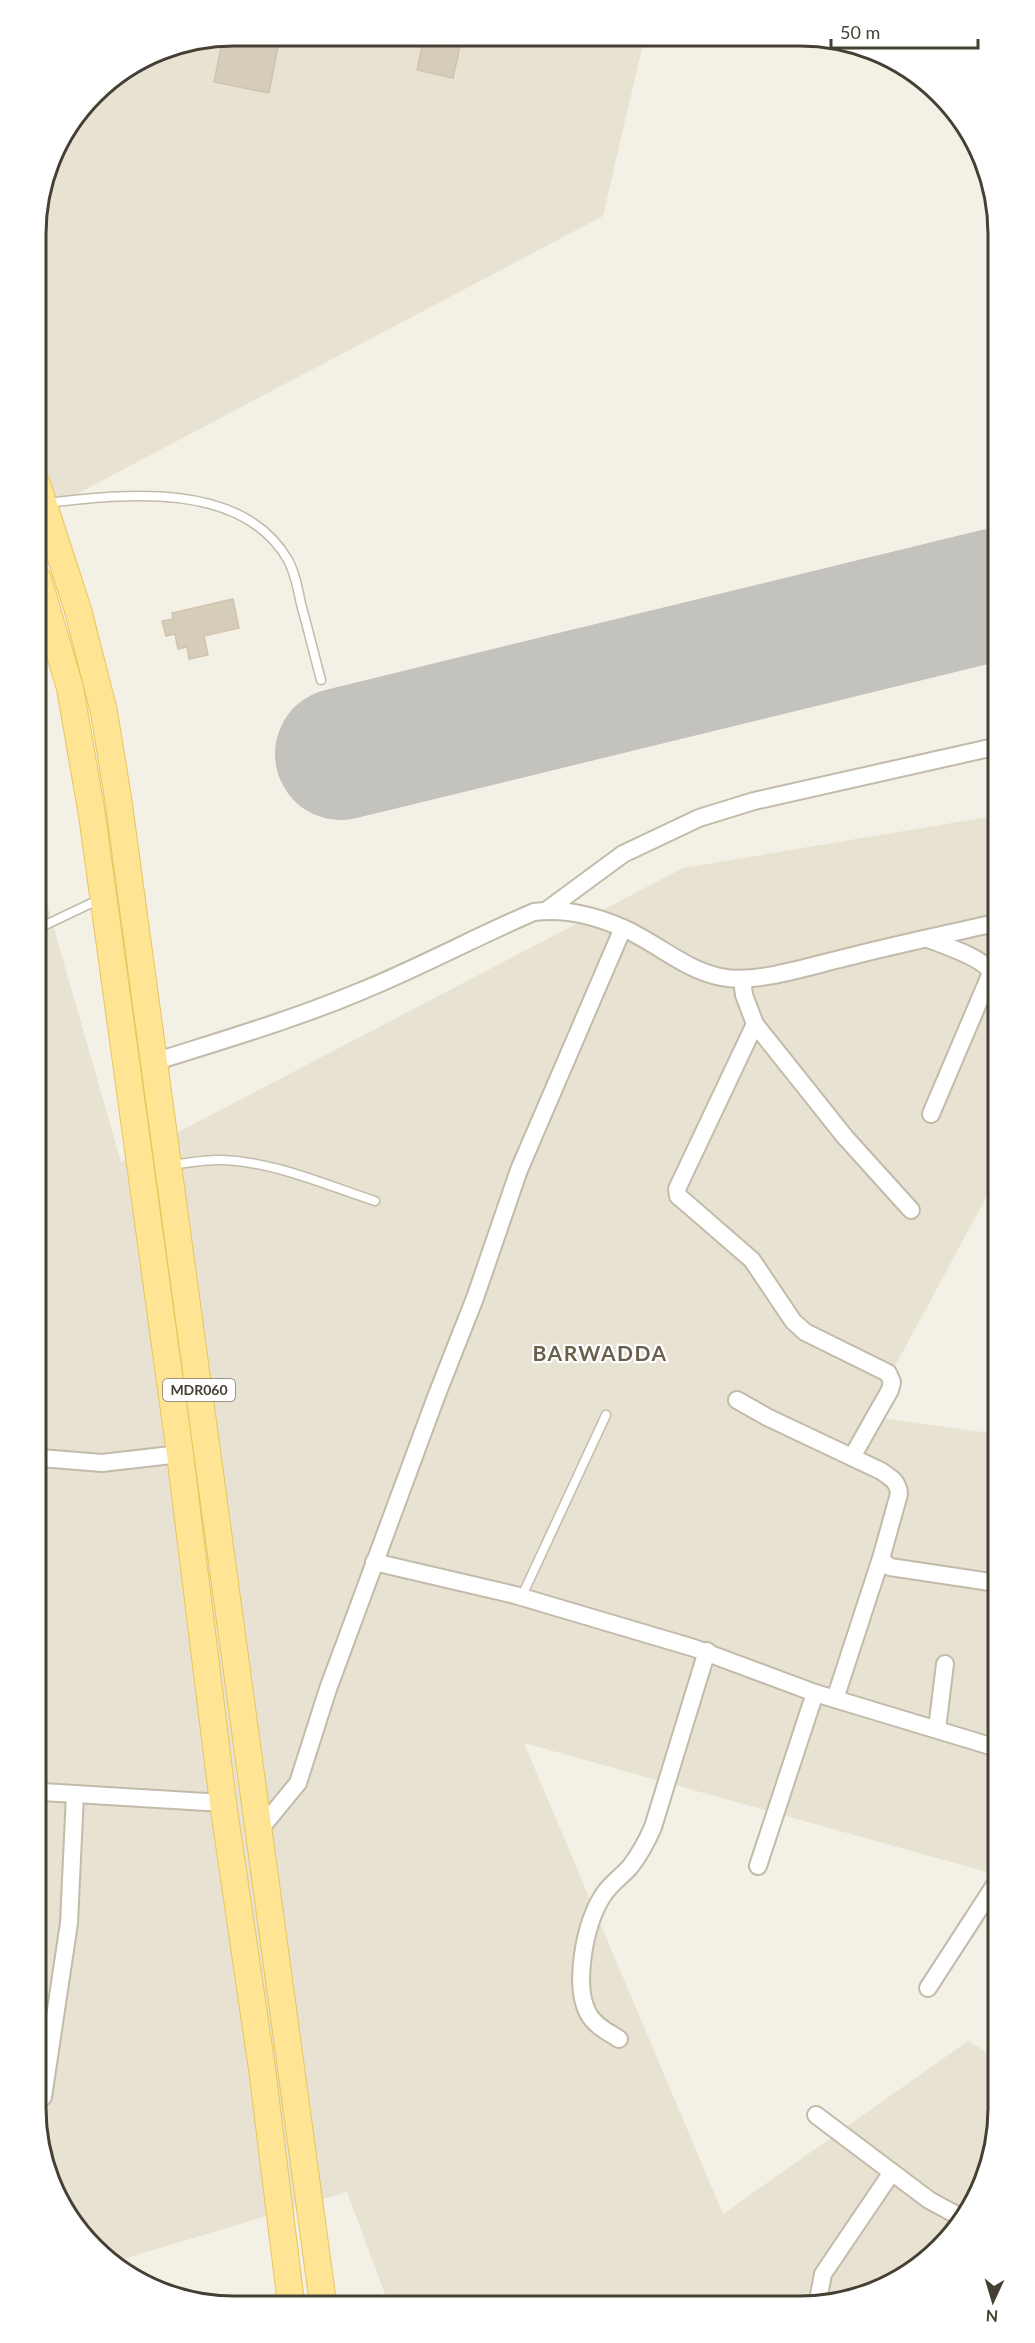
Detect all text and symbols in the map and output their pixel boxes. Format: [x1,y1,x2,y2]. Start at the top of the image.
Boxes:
scale bar [831,12,978,50]
text: 50 m [840,21,880,43]
district label: BARWADDA [532,1340,668,1365]
road number: MDR060 [163,1379,235,1401]
north arrow [963,2271,1023,2331]
text: N [985,2307,999,2326]

